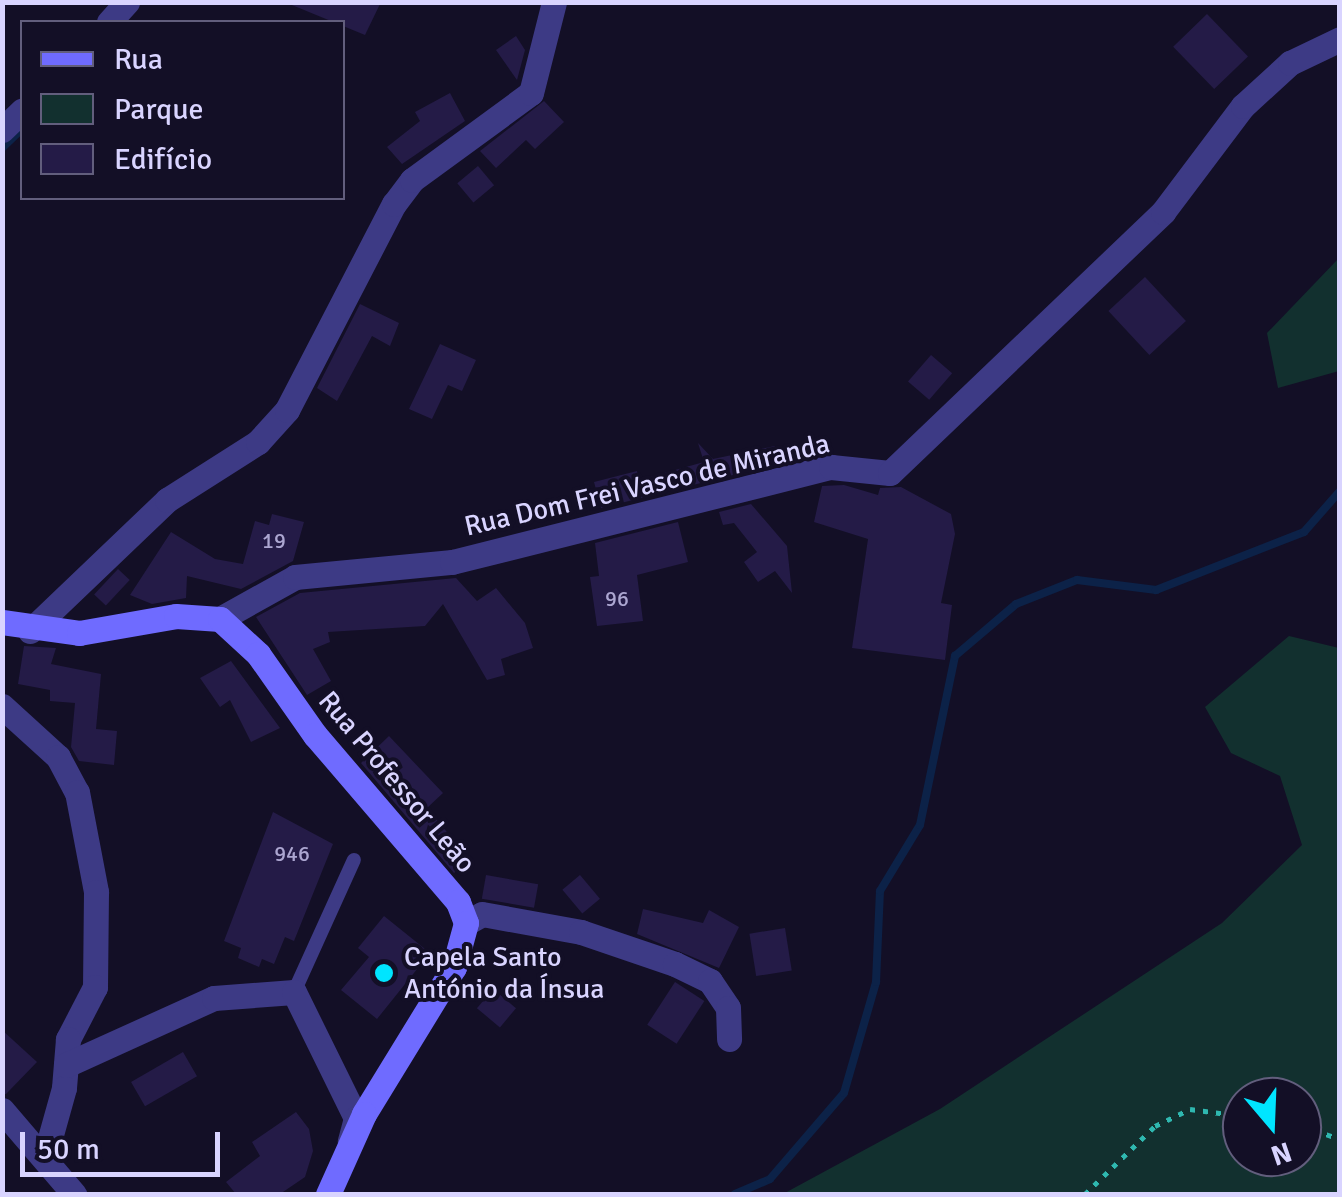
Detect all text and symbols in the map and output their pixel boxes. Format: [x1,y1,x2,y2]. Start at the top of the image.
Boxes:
legend [20,20,345,200]
text: Rua [114,41,163,78]
text: Parque [114,91,204,128]
text: Edifício [114,141,212,178]
street label: Rua Dom Frei Vasco de Miranda [461,427,833,543]
house number: 19 [262,528,286,554]
house number: 96 [605,586,629,612]
street label: Rua Professor Leão [311,684,483,880]
house number: 946 [274,841,310,867]
place label: Capela Santo António da Ínsua [404,940,605,1006]
marker: Capela Santo António da Ínsua [373,962,395,984]
north arrow [1222,1077,1322,1177]
scale bar [25,1112,225,1174]
text: 50 m [37,1131,100,1168]
text: N [1266,1134,1296,1173]

